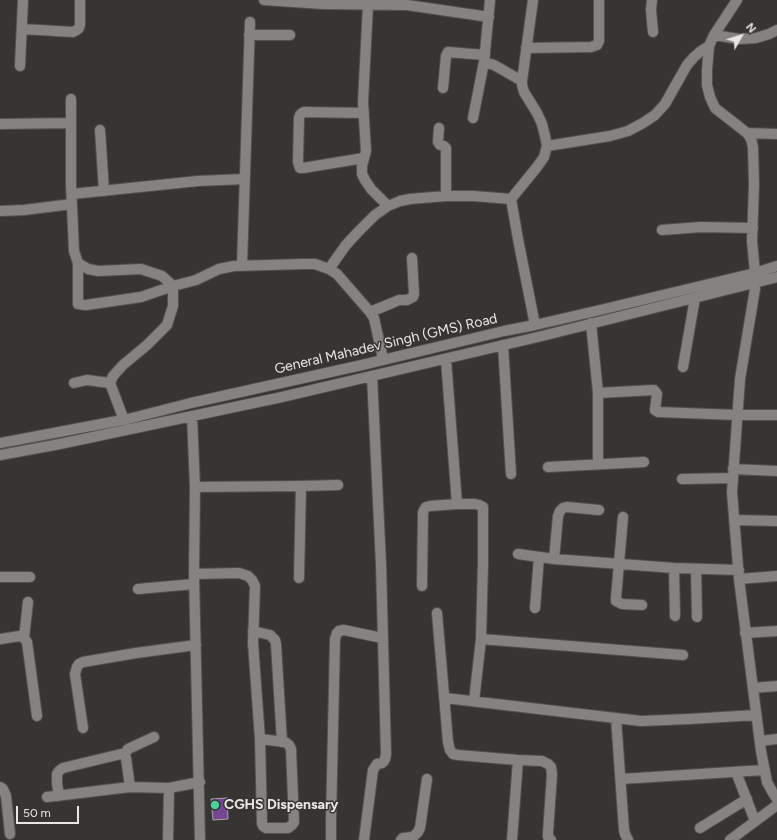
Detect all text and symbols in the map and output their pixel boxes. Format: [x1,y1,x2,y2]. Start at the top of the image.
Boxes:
north arrow [721,16,761,56]
text: N [743,21,758,36]
street label: General Mahadev Singh (GMS) Road [273,310,499,378]
place label: CGHS Dispensary [224,797,338,813]
scale bar [18,798,81,824]
marker: CGHS Dispensary [209,799,221,811]
text: 50 m [23,806,51,820]

